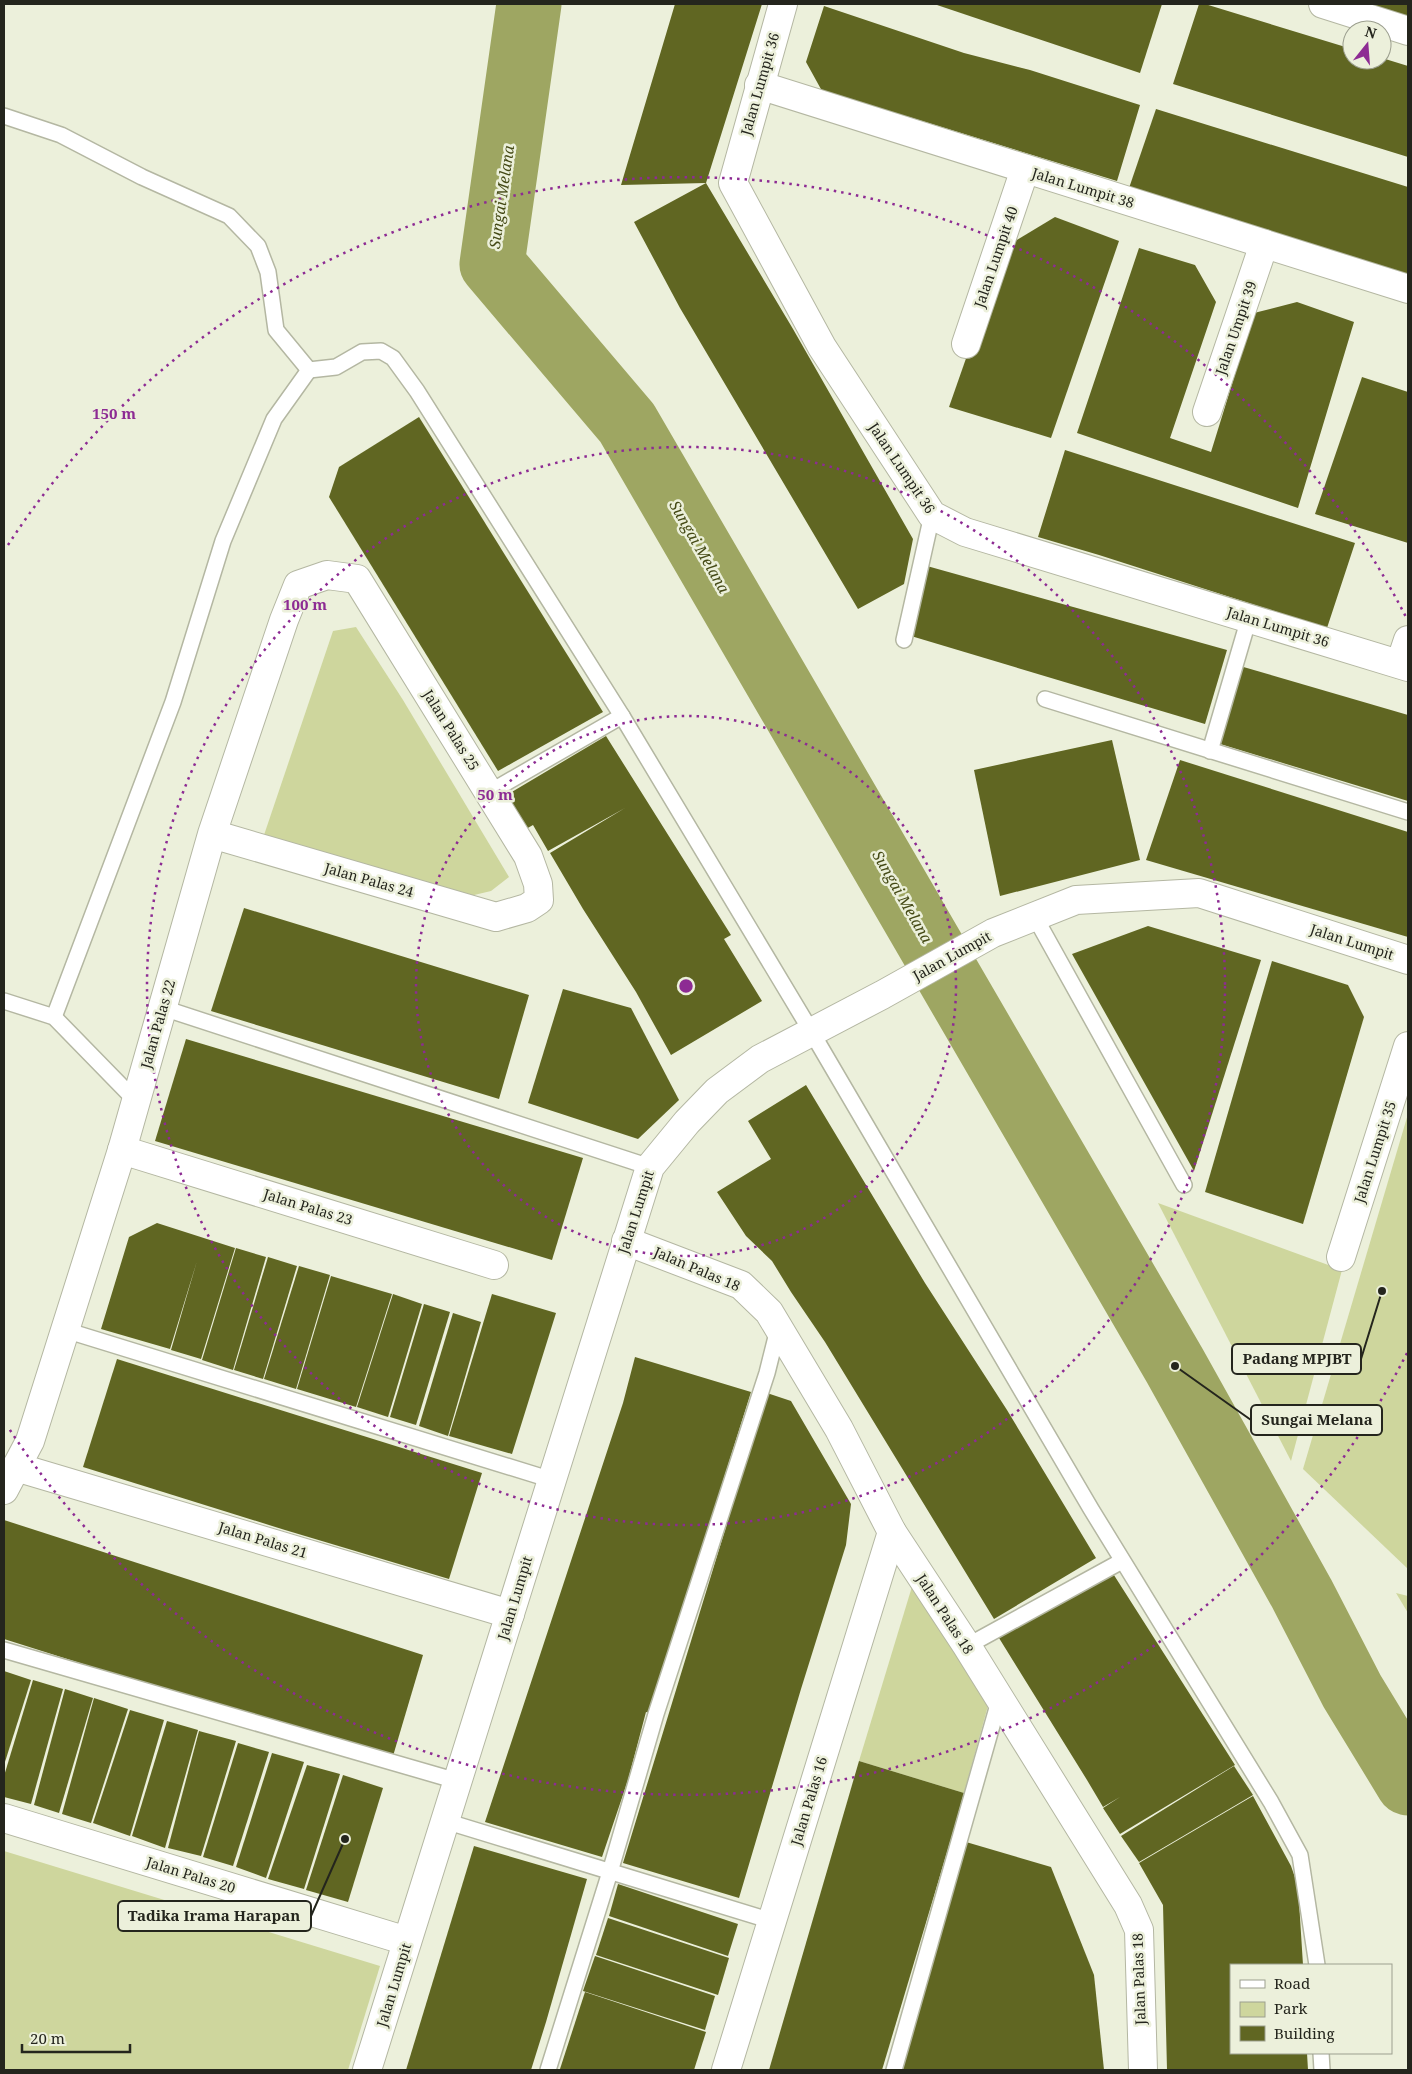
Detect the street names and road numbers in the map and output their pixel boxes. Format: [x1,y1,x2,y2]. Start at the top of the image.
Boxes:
street label: Jalan Lumpit 36 [736,30,783,138]
street label: Jalan Lumpit 38 [1029,163,1137,212]
street label: Jalan Lumpit 40 [969,204,1022,311]
street label: Jalan Umpit 39 [1210,278,1261,378]
street label: Jalan Lumpit 36 [864,418,940,517]
street label: Jalan Lumpit 36 [1224,602,1332,651]
street label: Jalan Palas 25 [418,685,484,774]
street label: Jalan Palas 24 [321,857,416,901]
street label: Jalan Lumpit [1307,919,1396,964]
street label: Jalan Lumpit [908,926,994,985]
street label: Jalan Palas 22 [135,977,179,1072]
street label: Jalan Lumpit 35 [1349,1099,1400,1206]
street label: Jalan Lumpit [613,1168,658,1257]
street label: Jalan Palas 23 [260,1184,355,1229]
street label: Jalan Palas 18 [650,1241,743,1295]
street label: Jalan Palas 21 [215,1517,310,1562]
street label: Jalan Lumpit [492,1554,536,1643]
street label: Jalan Palas 18 [912,1569,979,1658]
street label: Jalan Palas 16 [786,1754,831,1849]
street label: Jalan Palas 20 [143,1852,238,1897]
street label: Jalan Palas 18 [1127,1933,1150,2026]
street label: Jalan Lumpit [371,1941,415,2030]

